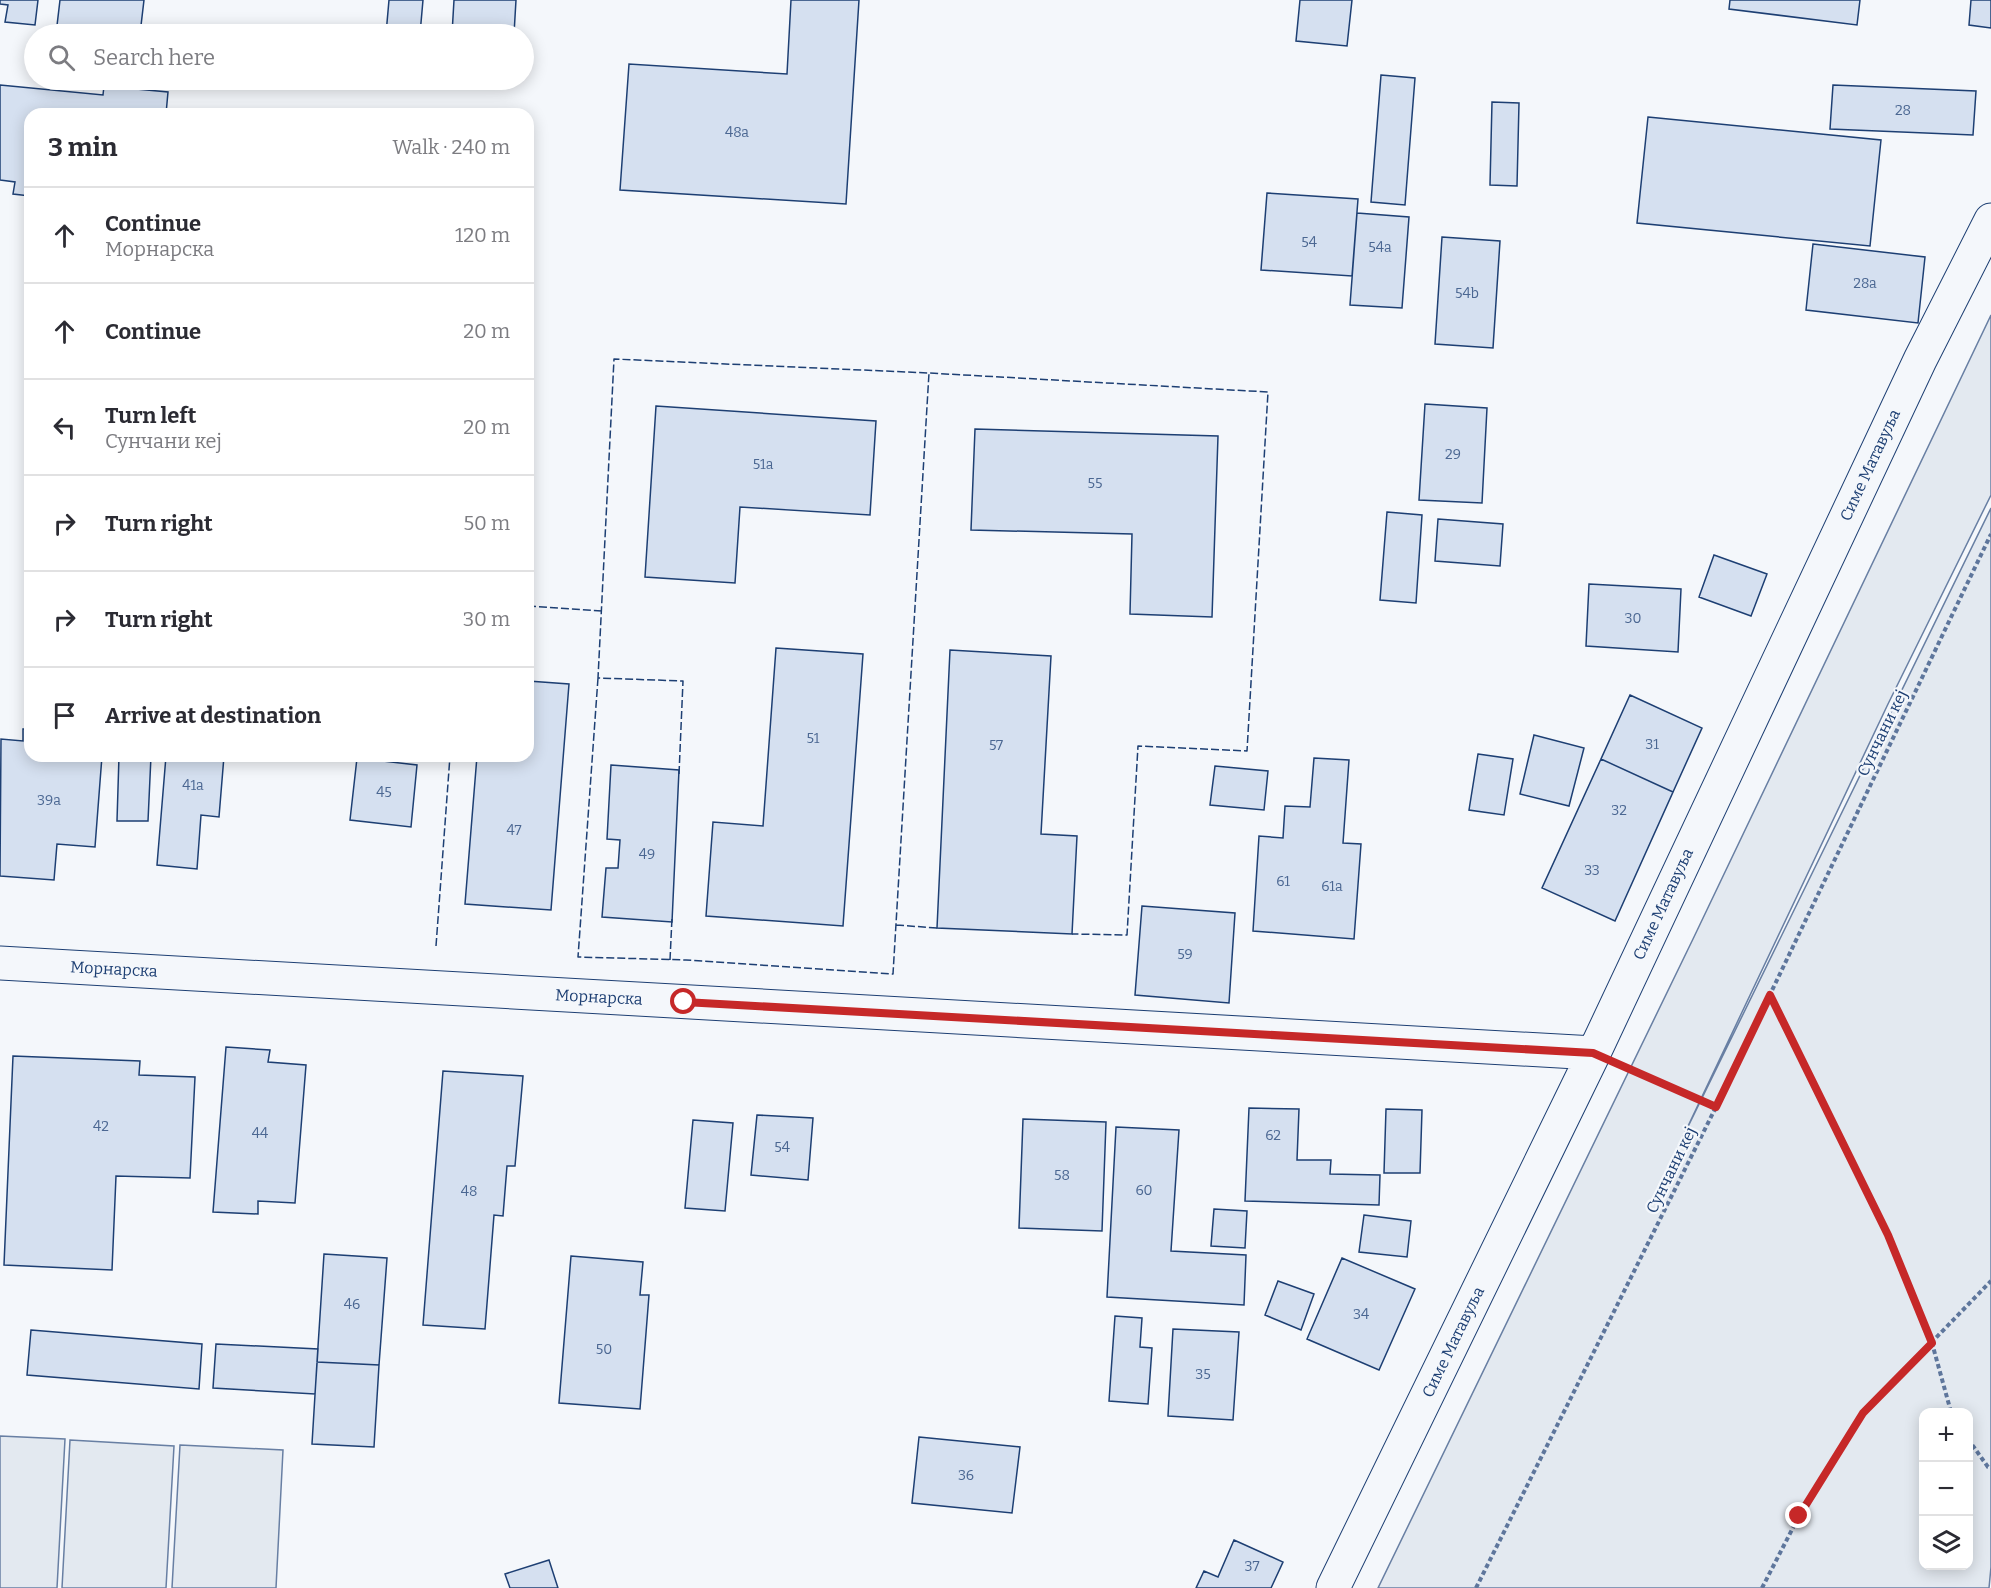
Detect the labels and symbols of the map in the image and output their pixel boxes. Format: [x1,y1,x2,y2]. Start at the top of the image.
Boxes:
house number: 28 [1895,102,1911,119]
house number: 48a [725,124,749,141]
house number: 54 [1301,234,1317,251]
house number: 54a [1368,239,1392,256]
house number: 28a [1853,275,1877,292]
house number: 54b [1455,285,1479,302]
street label: Симе Матавуља [1836,406,1904,524]
house number: 29 [1445,446,1461,463]
house number: 51a [753,456,774,473]
house number: 55 [1088,475,1102,492]
house number: 30 [1625,610,1641,627]
street label: Сунчани кеј [1853,687,1911,779]
house number: 51 [807,730,820,747]
house number: 31 [1645,736,1659,753]
house number: 57 [989,737,1003,754]
house number: 41a [182,777,204,794]
house number: 45 [376,784,392,801]
house number: 39a [37,792,61,809]
house number: 32 [1611,802,1627,819]
house number: 47 [506,822,522,839]
street label: Симе Матавуља [1629,845,1697,963]
house number: 49 [639,846,655,863]
house number: 33 [1584,862,1600,879]
house number: 61 [1276,873,1290,890]
house number: 61a [1321,878,1343,895]
house number: 59 [1177,946,1193,963]
street label: Морнарска [70,957,158,981]
street label: Морнарска [555,985,643,1009]
route start [670,988,696,1014]
house number: 42 [93,1118,109,1135]
street label: Сунчани кеј [1642,1124,1700,1216]
house number: 44 [252,1125,268,1142]
house number: 62 [1265,1127,1281,1144]
house number: 54 [774,1139,790,1156]
house number: 58 [1054,1167,1070,1184]
house number: 60 [1135,1182,1153,1199]
house number: 48 [461,1183,477,1200]
street label: Симе Матавуља [1418,1283,1488,1401]
house number: 46 [344,1296,360,1313]
house number: 34 [1353,1306,1369,1323]
house number: 50 [596,1341,612,1358]
house number: 35 [1195,1366,1211,1383]
house number: 36 [958,1467,974,1484]
route end [1785,1502,1811,1528]
house number: 37 [1244,1558,1260,1575]

